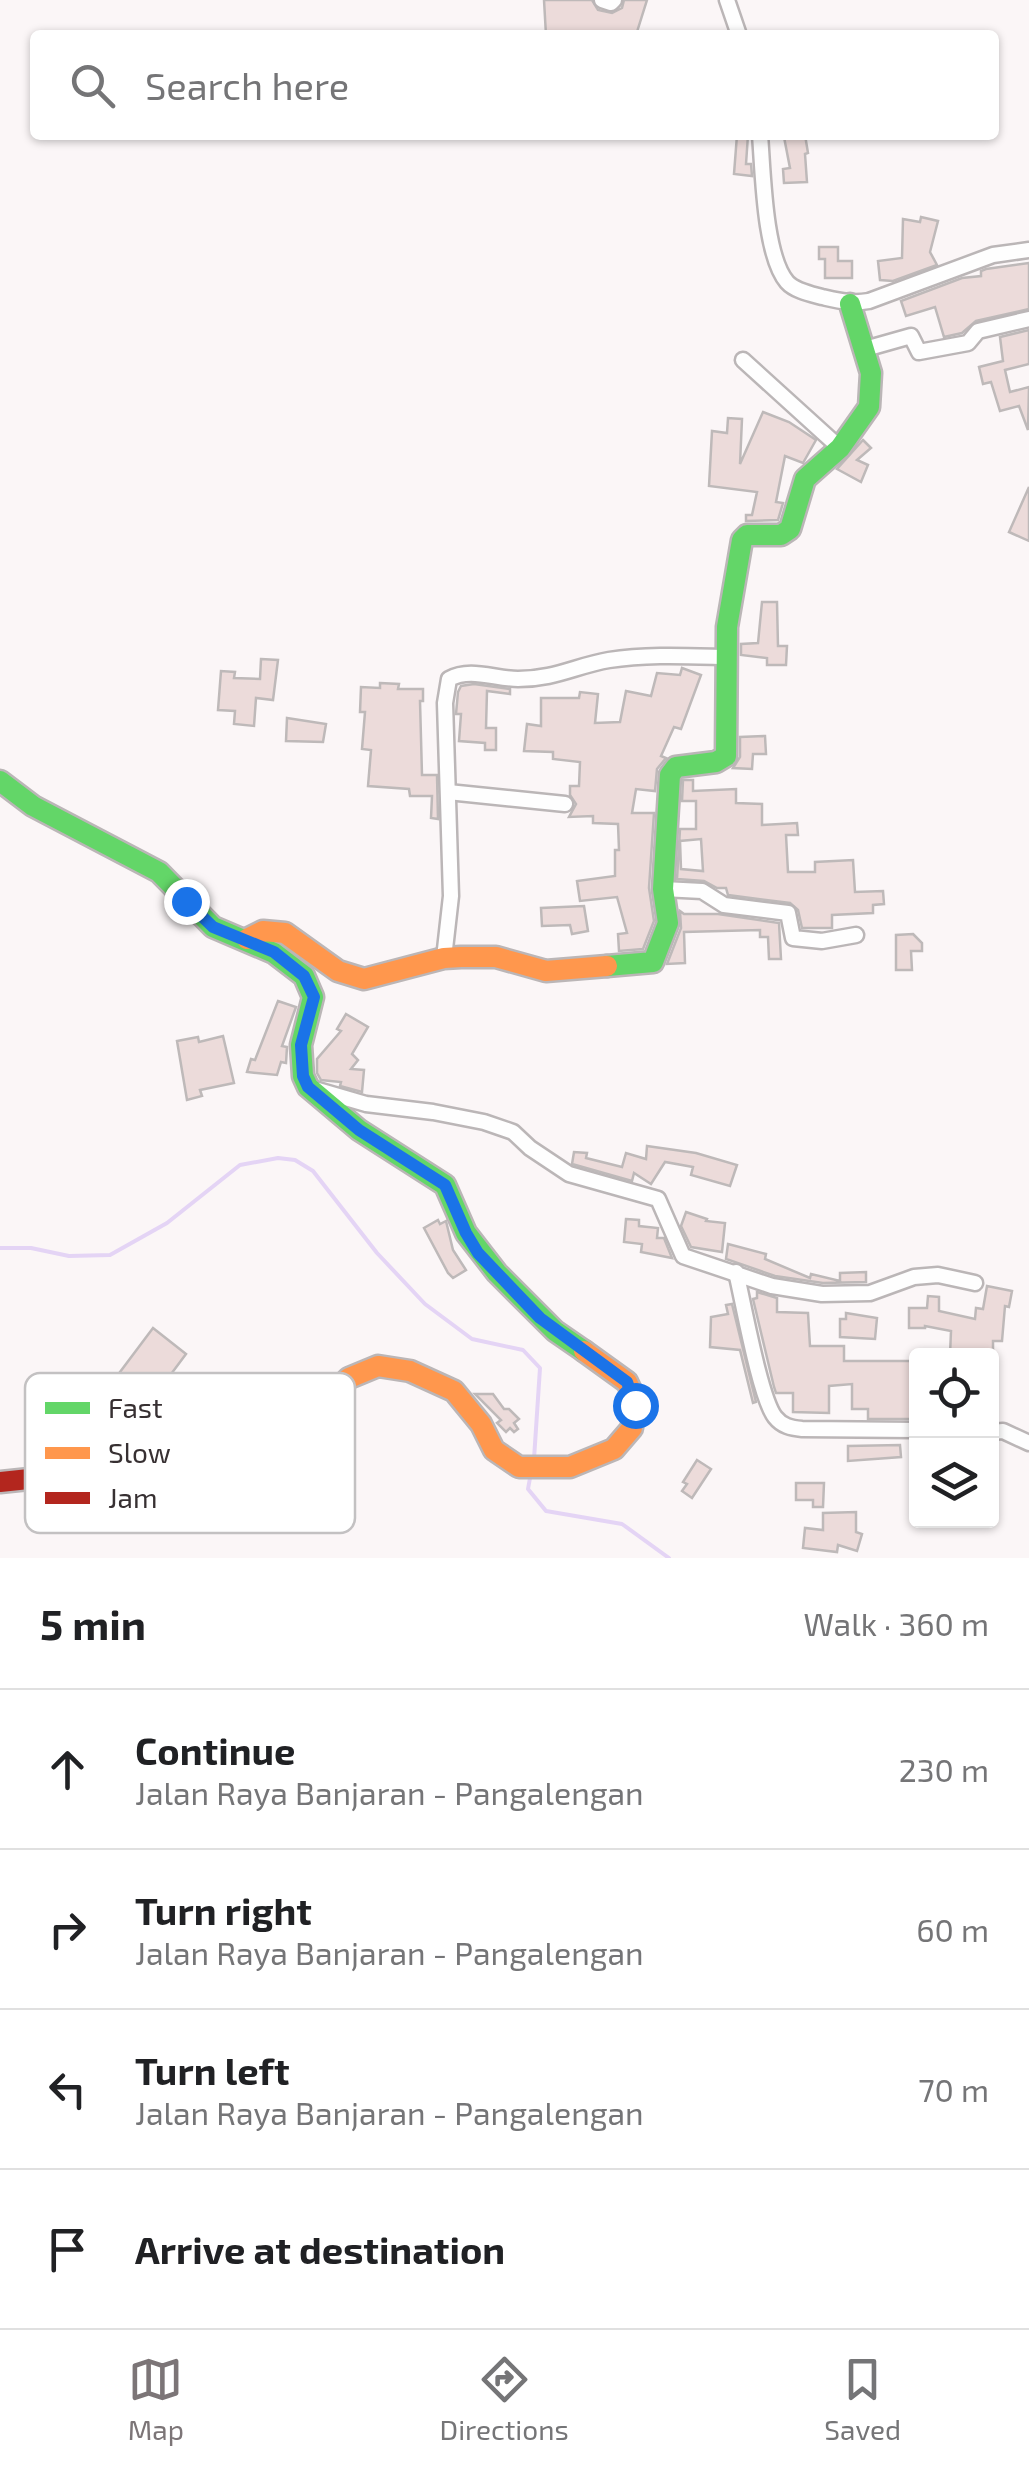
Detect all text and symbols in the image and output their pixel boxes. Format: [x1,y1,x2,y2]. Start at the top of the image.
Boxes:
search box [30,30,999,140]
icon: search [65,58,120,113]
text: Search here [145,62,349,108]
route end [164,879,210,925]
map controls [909,1348,999,1528]
button: locate [909,1348,999,1438]
legend [25,1373,355,1533]
route start [613,1383,659,1429]
text: Fast [108,1390,163,1424]
text: Slow [108,1435,171,1469]
button: layers [909,1438,999,1528]
text: Jam [108,1480,157,1514]
text: 5 min [40,1598,146,1648]
text: Walk · 360 m [804,1604,989,1642]
text: Continue [135,1727,295,1773]
icon: ahead [40,1742,95,1797]
text: 230 m [899,1750,989,1788]
text: Jalan Raya Banjaran - Pangalengan [135,1773,644,1811]
text: Turn right [135,1887,312,1933]
icon: right [40,1902,95,1957]
text: 60 m [916,1910,989,1948]
text: Jalan Raya Banjaran - Pangalengan [135,1933,644,1971]
text: Turn left [135,2047,290,2093]
icon: left [40,2062,95,2117]
text: 70 m [918,2070,989,2108]
text: Jalan Raya Banjaran - Pangalengan [135,2093,644,2131]
icon: arrive [40,2222,95,2277]
text: Arrive at destination [135,2226,505,2272]
tab: Map [128,2352,184,2446]
tab: Directions [440,2352,569,2446]
tab: Saved [824,2352,901,2446]

